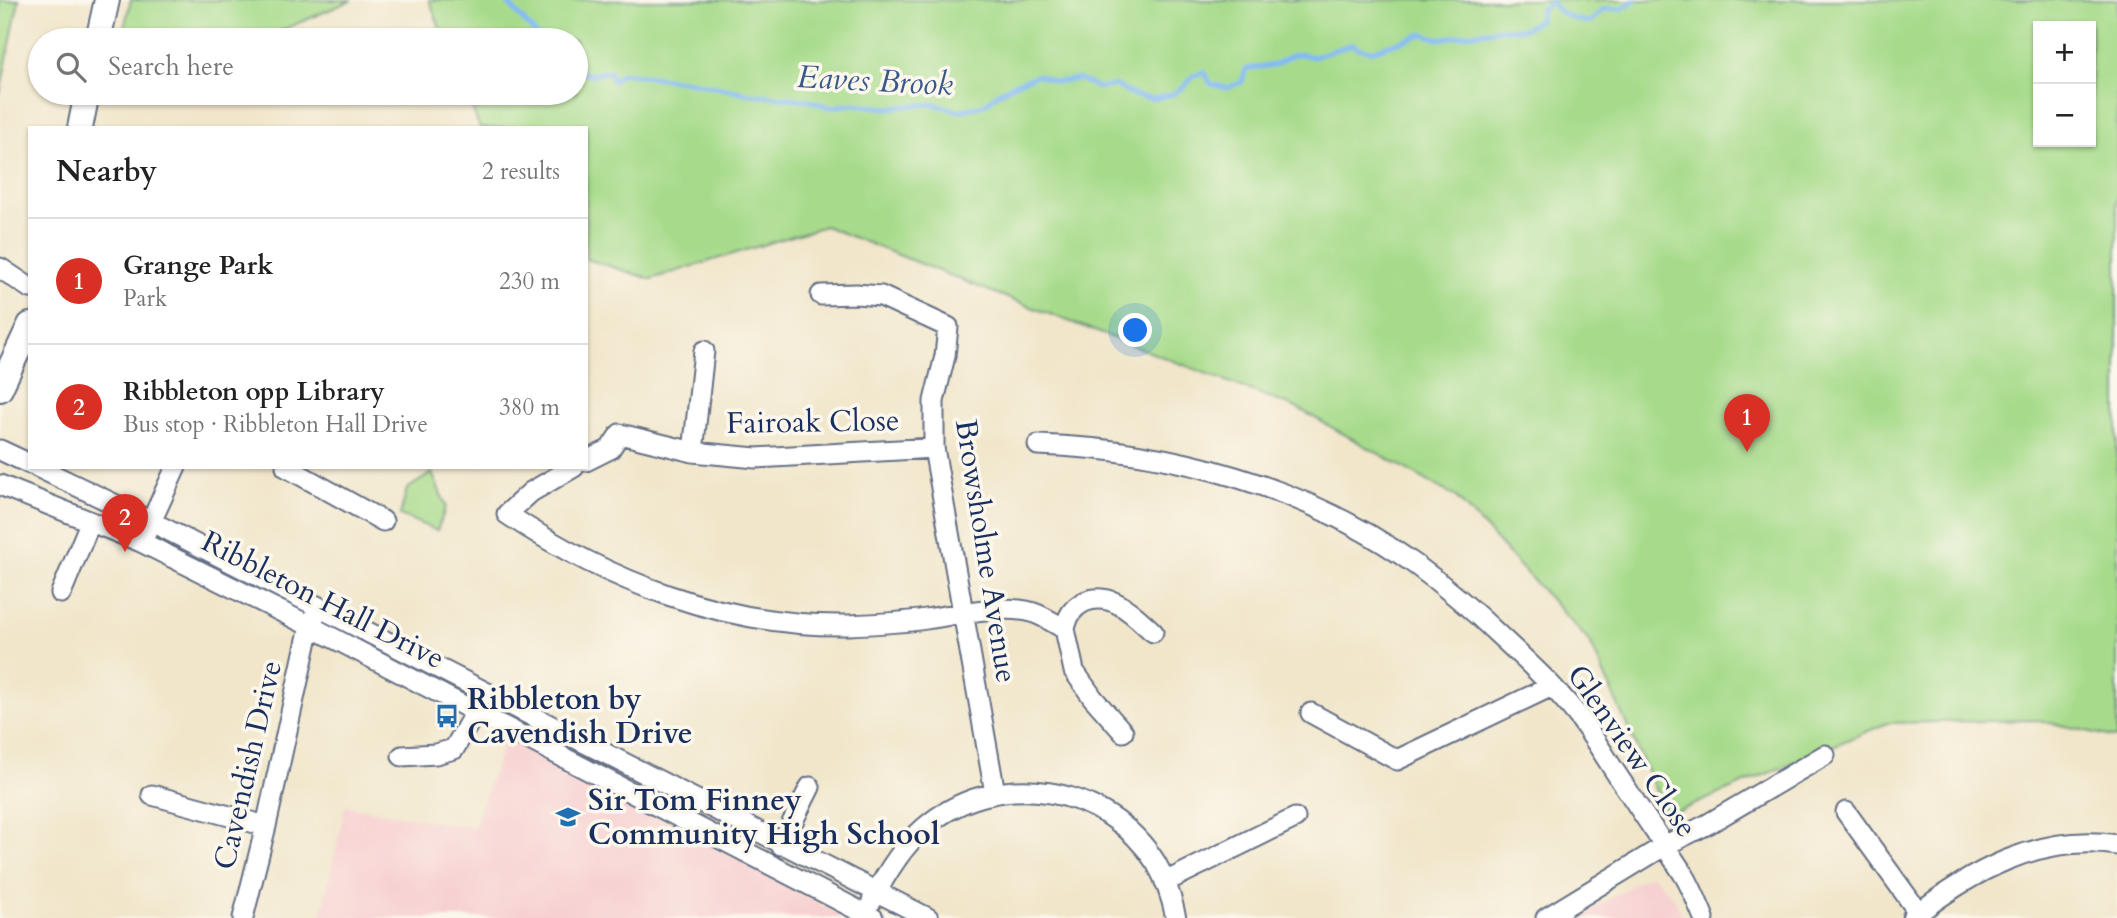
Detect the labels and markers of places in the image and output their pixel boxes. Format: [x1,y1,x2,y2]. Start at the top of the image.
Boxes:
pin: 1 [1724,394,1770,452]
pin: 2 [102,494,148,552]
place label: Ribbleton by Cavendish Drive [467,679,693,754]
bus stop icon: Ribbleton by Cavendish Drive [433,702,461,730]
place label: Sir Tom Finney Community High School [588,780,940,855]
school or university icon: Sir Tom Finney Community High School [554,803,582,831]

